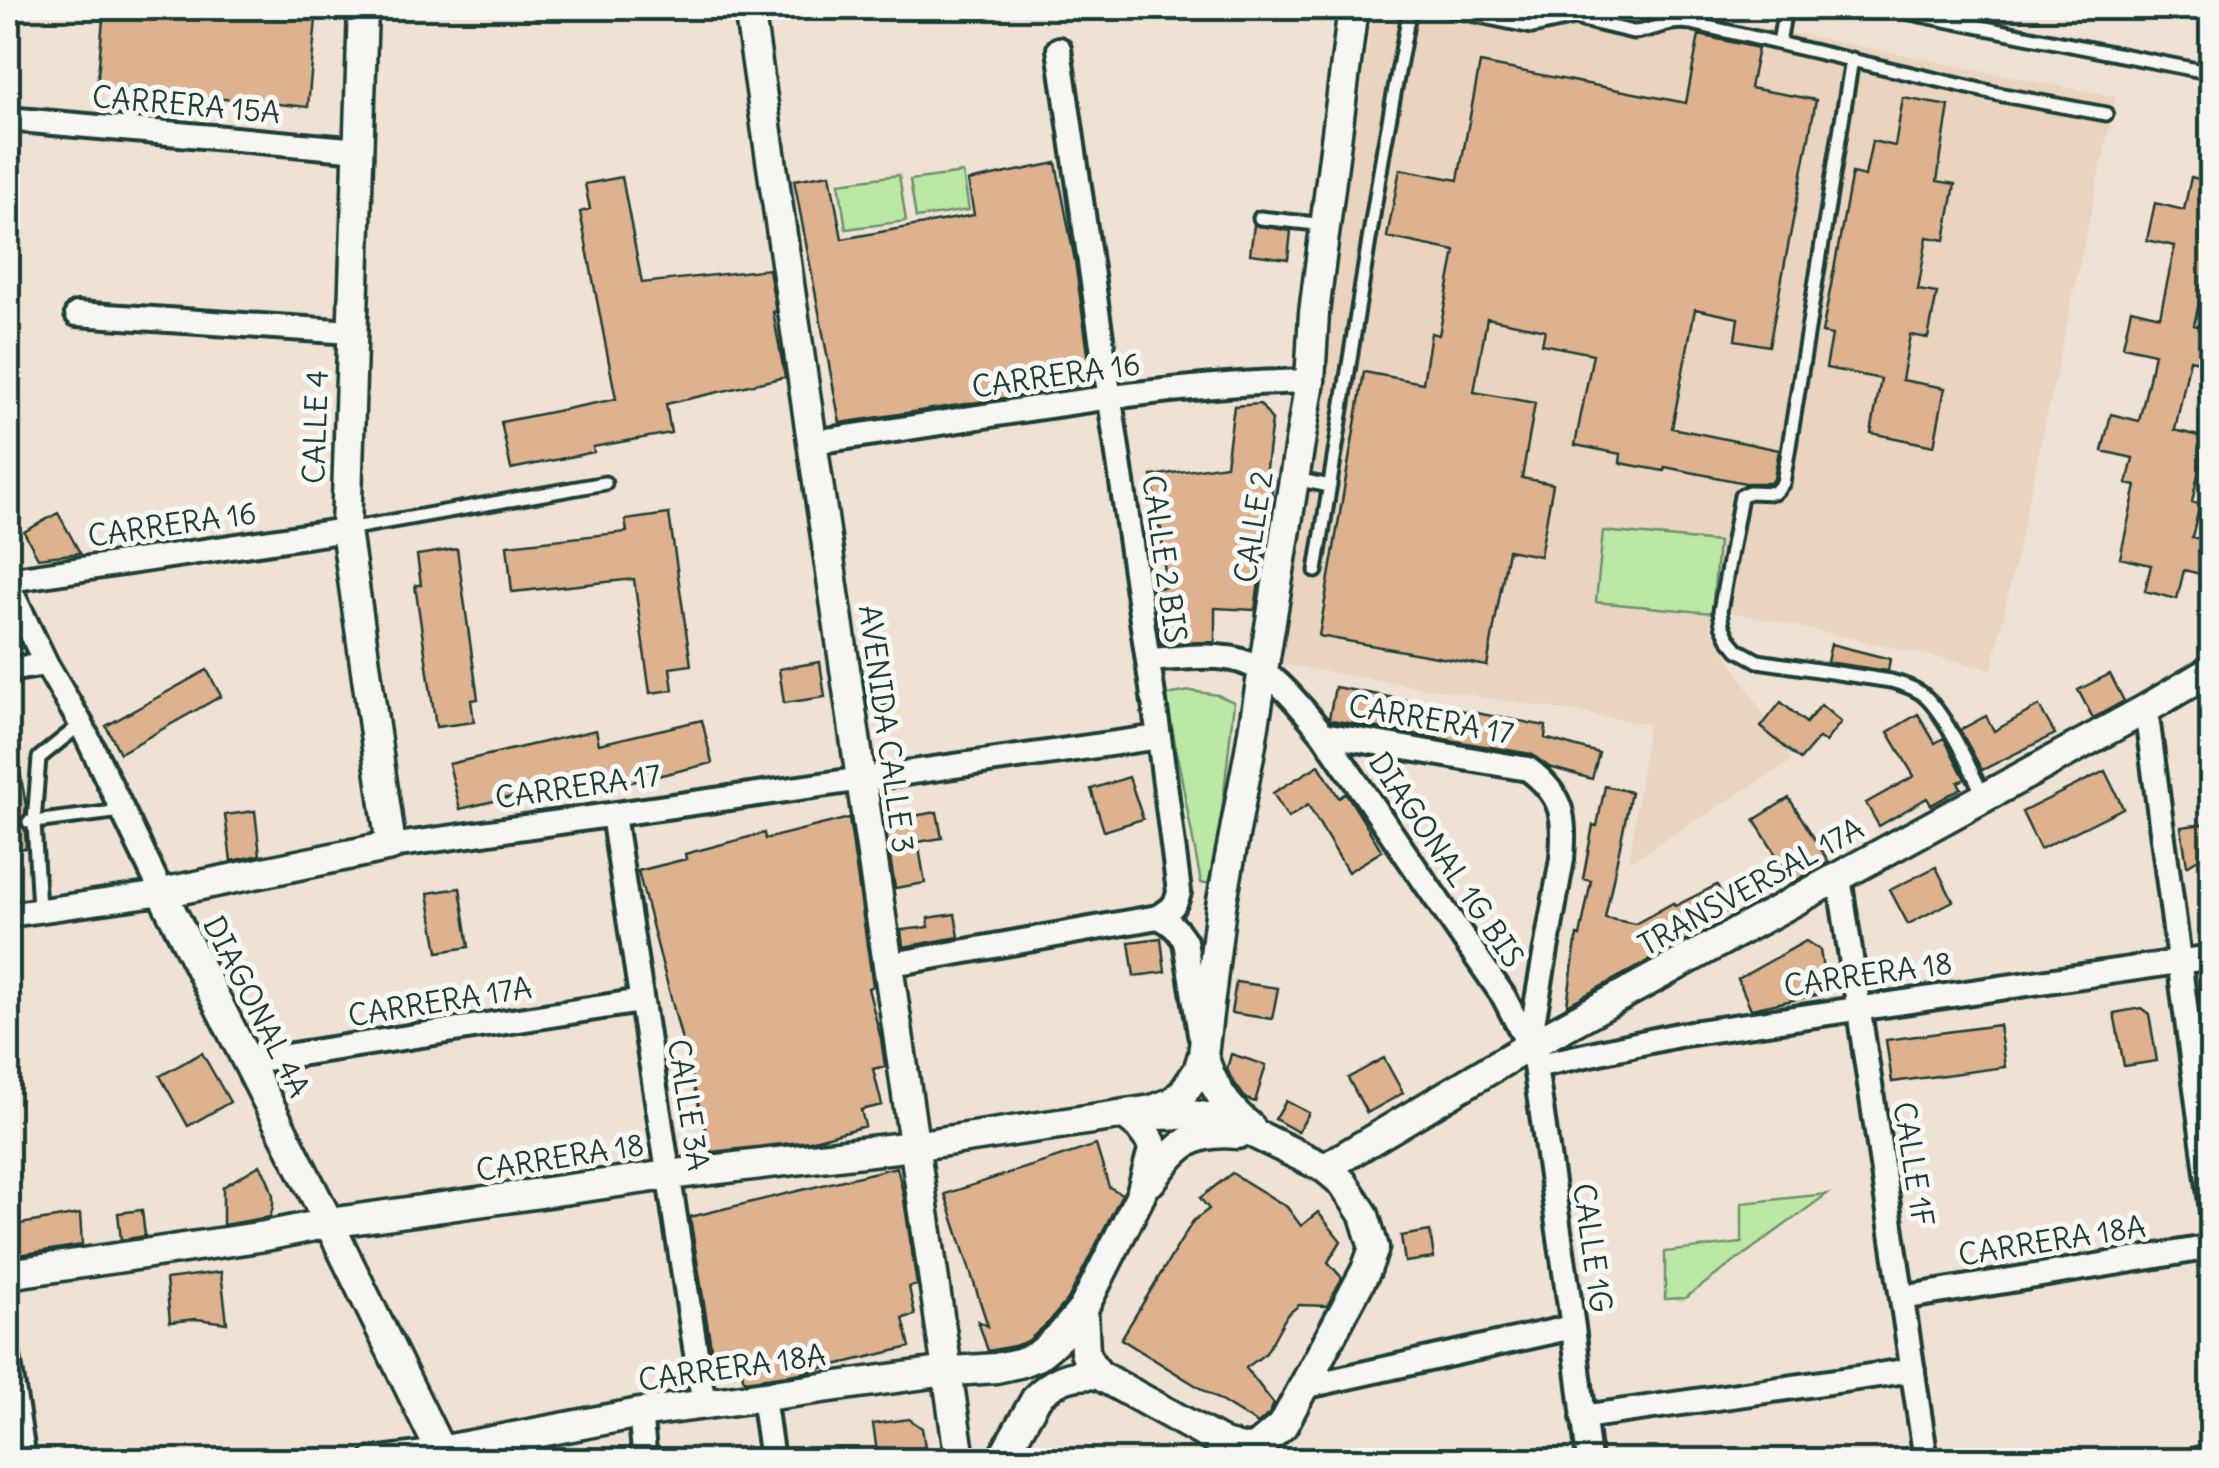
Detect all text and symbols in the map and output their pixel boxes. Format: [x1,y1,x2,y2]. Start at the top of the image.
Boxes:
street label: CARRERA 15A [90,77,282,131]
street label: CARRERA 16 [969,344,1142,406]
street label: CALLE 4 [294,369,336,484]
street label: CALLE 2 [1225,468,1281,586]
street label: CALLE 2 BIS [1134,472,1196,645]
street label: CARRERA 16 [85,493,258,555]
street label: AVENIDA CALLE 3 [851,603,923,855]
street label: CARRERA 17 [1346,686,1517,752]
street label: DIAGONAL 1G BIS [1361,745,1533,974]
street label: CARRERA 17 [493,756,663,816]
street label: TRANSVERSAL 17A [1631,809,1870,964]
street label: DIAGONAL 4A [195,910,319,1103]
street label: CARRERA 18 [1781,943,1954,1005]
street label: CARRERA 17A [345,968,534,1034]
street label: CALLE 3A [660,1036,718,1173]
street label: CALLE 1F [1885,1099,1943,1229]
street label: CARRERA 18 [473,1125,647,1189]
street label: CALLE 1G [1565,1181,1621,1315]
street label: CARRERA 18A [1956,1206,2148,1274]
street label: CARRERA 18A [636,1335,828,1399]

